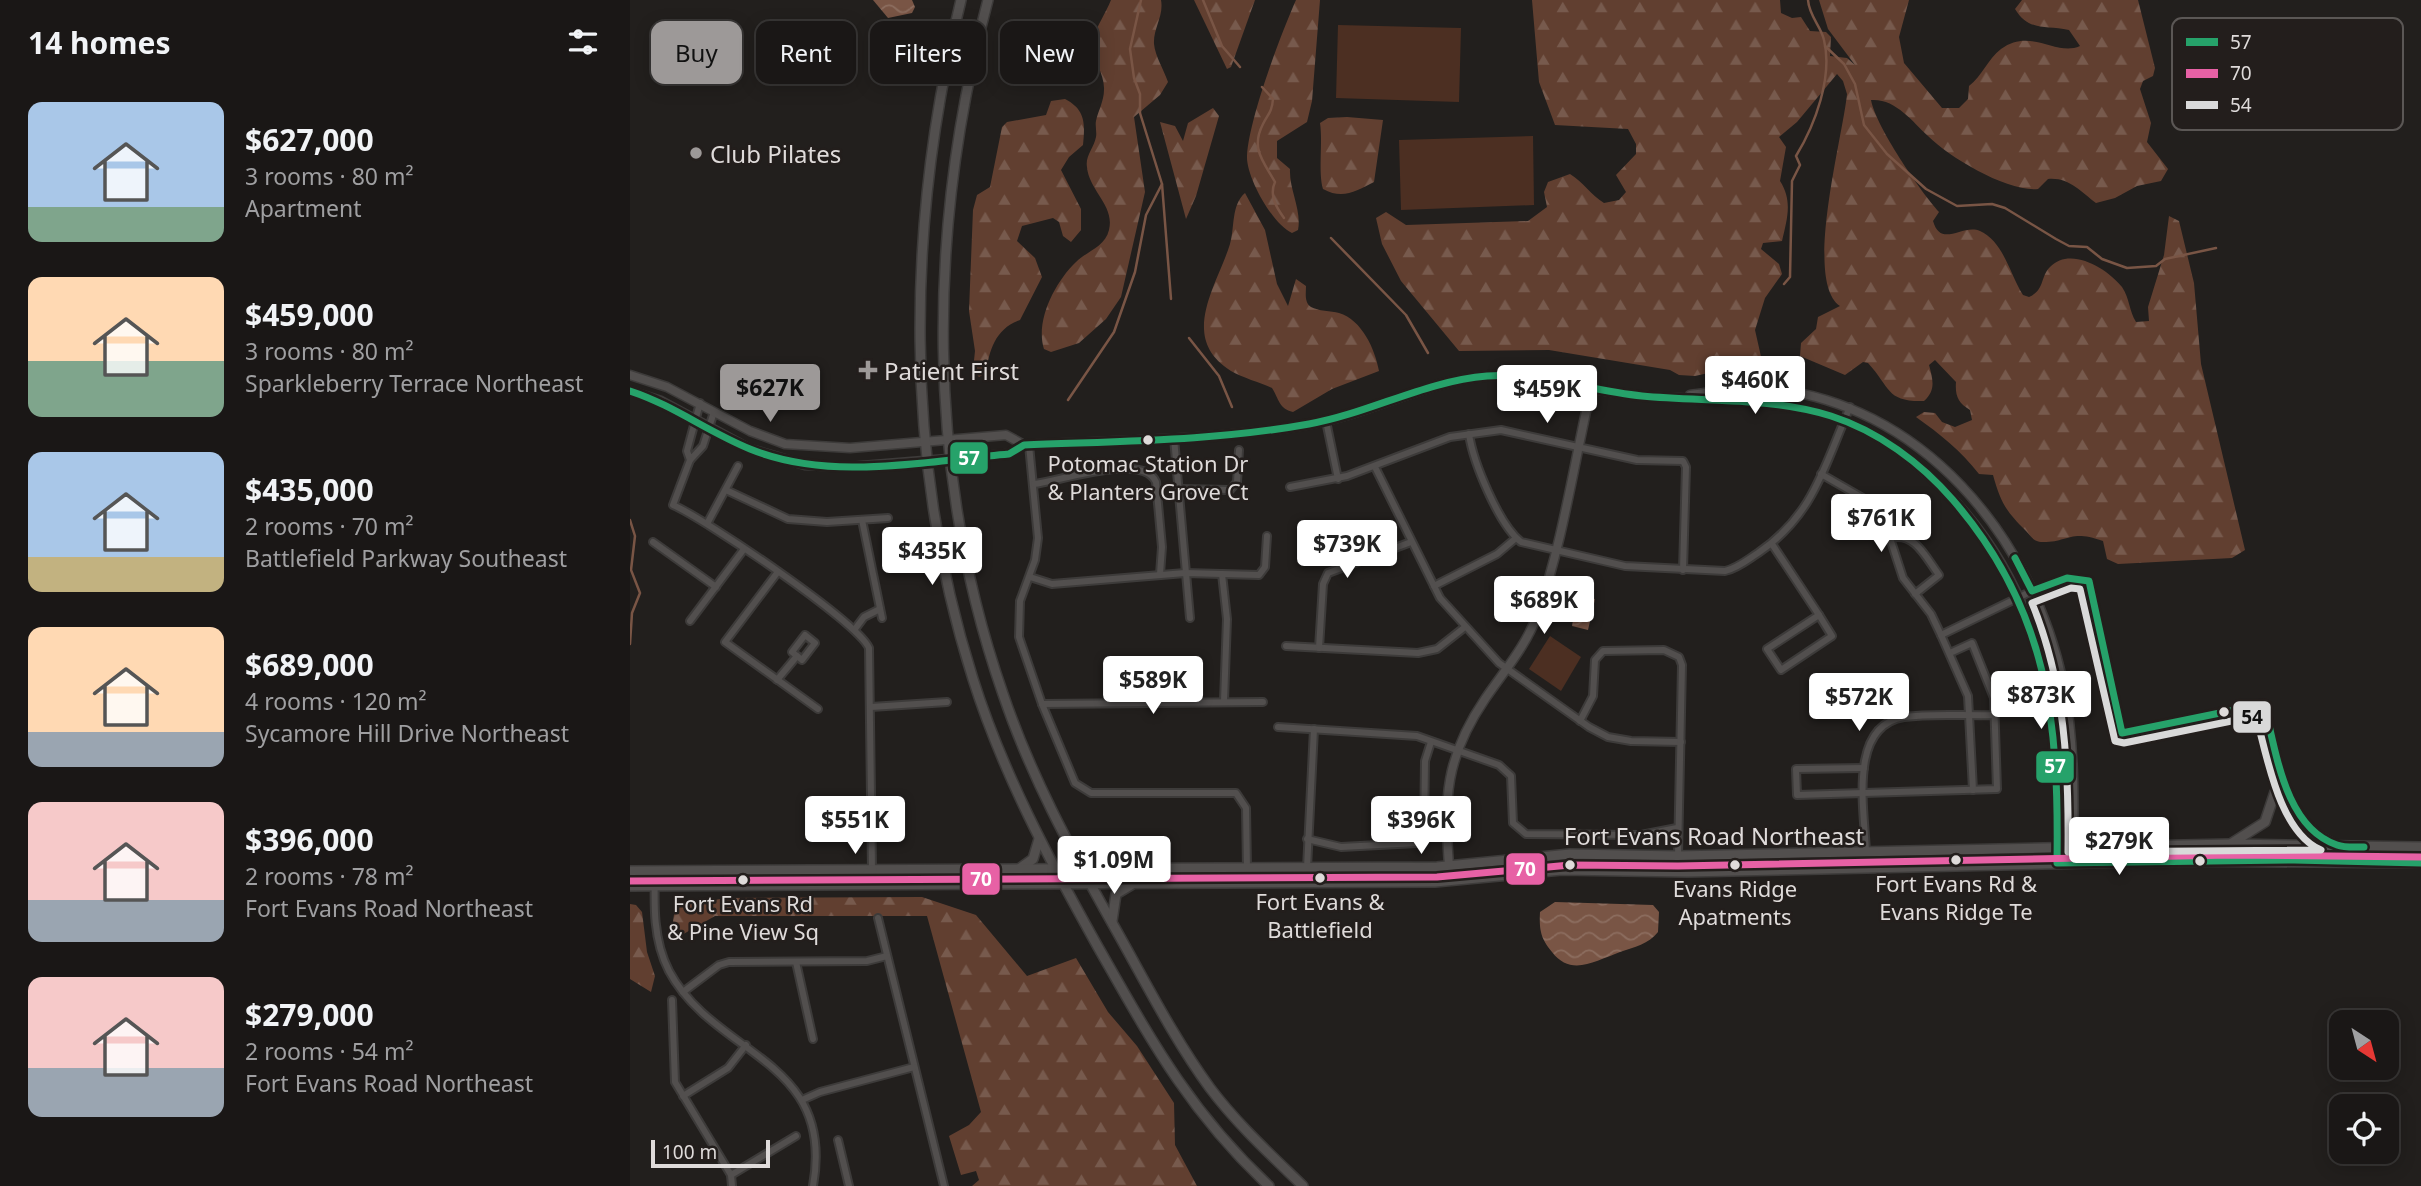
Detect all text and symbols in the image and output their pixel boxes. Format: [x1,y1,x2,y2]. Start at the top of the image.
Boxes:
legend [2172,18,2403,130]
chip: Buy [651,21,742,84]
chip: Rent [756,21,856,84]
chip: Filters [870,21,986,84]
chip: New [1000,21,1098,84]
text: 14 homes [28,22,171,63]
icon: filters [564,23,602,61]
text: 57 [2230,29,2252,55]
text: 70 [2230,60,2252,86]
text: 54 [2230,92,2252,118]
text: $627,000 [245,119,374,160]
icon: home [84,130,168,214]
place label: Club Pilates [710,137,841,170]
marker: Club Pilates [688,145,704,161]
text: 3 rooms · 80 m² [245,160,414,192]
text: Apartment [245,192,362,224]
text: $459,000 [245,294,374,335]
icon: home [84,305,168,389]
text: 3 rooms · 80 m² [245,335,414,367]
place label: Patient First [884,354,1019,387]
pin: $460K [1706,356,1804,416]
marker: Patient First [858,360,878,380]
text: $460K [1721,363,1789,395]
pin: $627K [721,364,819,424]
pin: $459K [1498,366,1596,425]
text: Sparkleberry Terrace Northeast [245,367,583,399]
text: $627K [736,371,804,403]
text: $459K [1513,372,1581,404]
marker: Potomac Station Dr & Planters Grove Ct [1141,433,1155,447]
line badge: 57 [949,441,989,475]
text: 57 [958,445,980,471]
place label: Potomac Station Dr & Planters Grove Ct [1047,448,1249,506]
text: $435,000 [245,469,374,510]
icon: home [84,480,168,564]
pin: $761K [1832,494,1930,554]
text: $761K [1847,501,1915,533]
text: 2 rooms · 70 m² [245,510,414,542]
pin: $739K [1298,520,1396,580]
text: $739K [1313,527,1381,559]
pin: $435K [883,528,981,587]
text: $435K [898,534,966,566]
text: Battlefield Parkway Southeast [245,542,567,574]
pin: $689K [1495,576,1593,636]
text: $689K [1510,583,1578,615]
text: $689,000 [245,644,374,685]
icon: home [84,655,168,739]
pin: $589K [1104,656,1202,716]
text: $589K [1119,663,1187,695]
pin: $873K [1992,672,2090,731]
pin: $572K [1810,674,1908,733]
text: $873K [2007,678,2075,710]
text: $572K [1825,680,1893,712]
text: 4 rooms · 120 m² [245,685,427,717]
line badge: 54 [2232,700,2272,734]
text: 54 [2241,704,2263,730]
unlabelled marker [2217,705,2231,719]
text: Sycamore Hill Drive Northeast [245,717,569,749]
line badge: 57 [2035,750,2075,784]
text: 57 [2044,753,2066,779]
pin: $551K [806,796,904,856]
pin: $396K [1372,796,1470,856]
text: $551K [821,803,889,835]
text: $396K [1387,803,1455,835]
pin: $279K [2070,818,2168,877]
text: $396,000 [245,819,374,860]
street label: Fort Evans Road Northeast [1564,819,1865,852]
text: $279K [2085,824,2153,856]
icon: home [84,830,168,914]
pin: $1.09M [1057,836,1171,896]
text: $1.09M [1074,843,1154,875]
line badge: 70 [1505,852,1546,886]
marker: Fort Evans Rd & Evans Ridge Te [1949,853,1963,867]
unlabelled marker [2193,854,2207,868]
text: 70 [1514,856,1536,882]
unlabelled marker [1563,858,1577,872]
marker: Evans Ridge Apatments [1728,858,1742,872]
text: 2 rooms · 78 m² [245,860,414,892]
line badge: 70 [961,862,1001,896]
text: 70 [970,866,992,892]
place label: Fort Evans Rd & Evans Ridge Te [1875,868,2038,926]
marker: Fort Evans & Battlefield [1313,871,1327,885]
marker: Fort Evans Rd & Pine View Sq [736,873,750,887]
place label: Evans Ridge Apatments [1673,873,1797,931]
place label: Fort Evans & Battlefield [1255,886,1385,944]
place label: Fort Evans Rd & Pine View Sq [667,888,819,946]
text: Fort Evans Road Northeast [245,892,533,924]
text: $279,000 [245,994,374,1035]
icon: home [84,1005,168,1089]
north arrow [2329,1010,2399,1080]
map controls [2329,1010,2399,1164]
text: 2 rooms · 54 m² [245,1035,414,1067]
text: Fort Evans Road Northeast [245,1067,533,1099]
button: locate [2329,1094,2399,1164]
scale bar [651,1137,770,1169]
text: 100 m [662,1139,717,1165]

